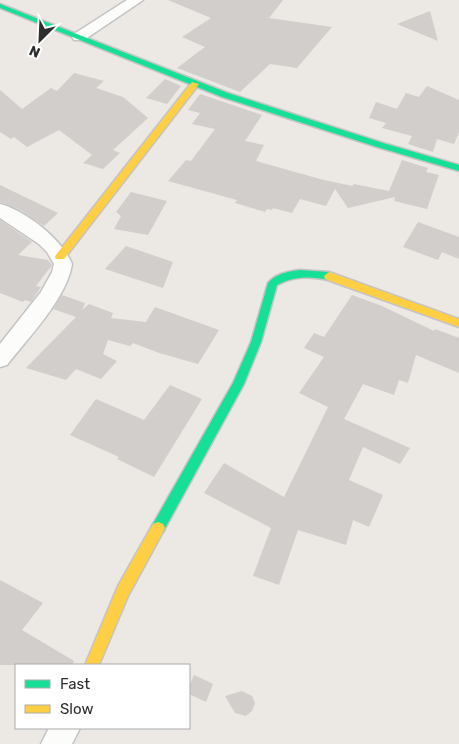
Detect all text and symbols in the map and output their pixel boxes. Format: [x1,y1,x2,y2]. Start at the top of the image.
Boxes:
north arrow [15,15,65,65]
text: N [27,42,43,61]
legend [15,664,190,729]
text: Fast [60,675,90,693]
text: Slow [60,700,93,718]

